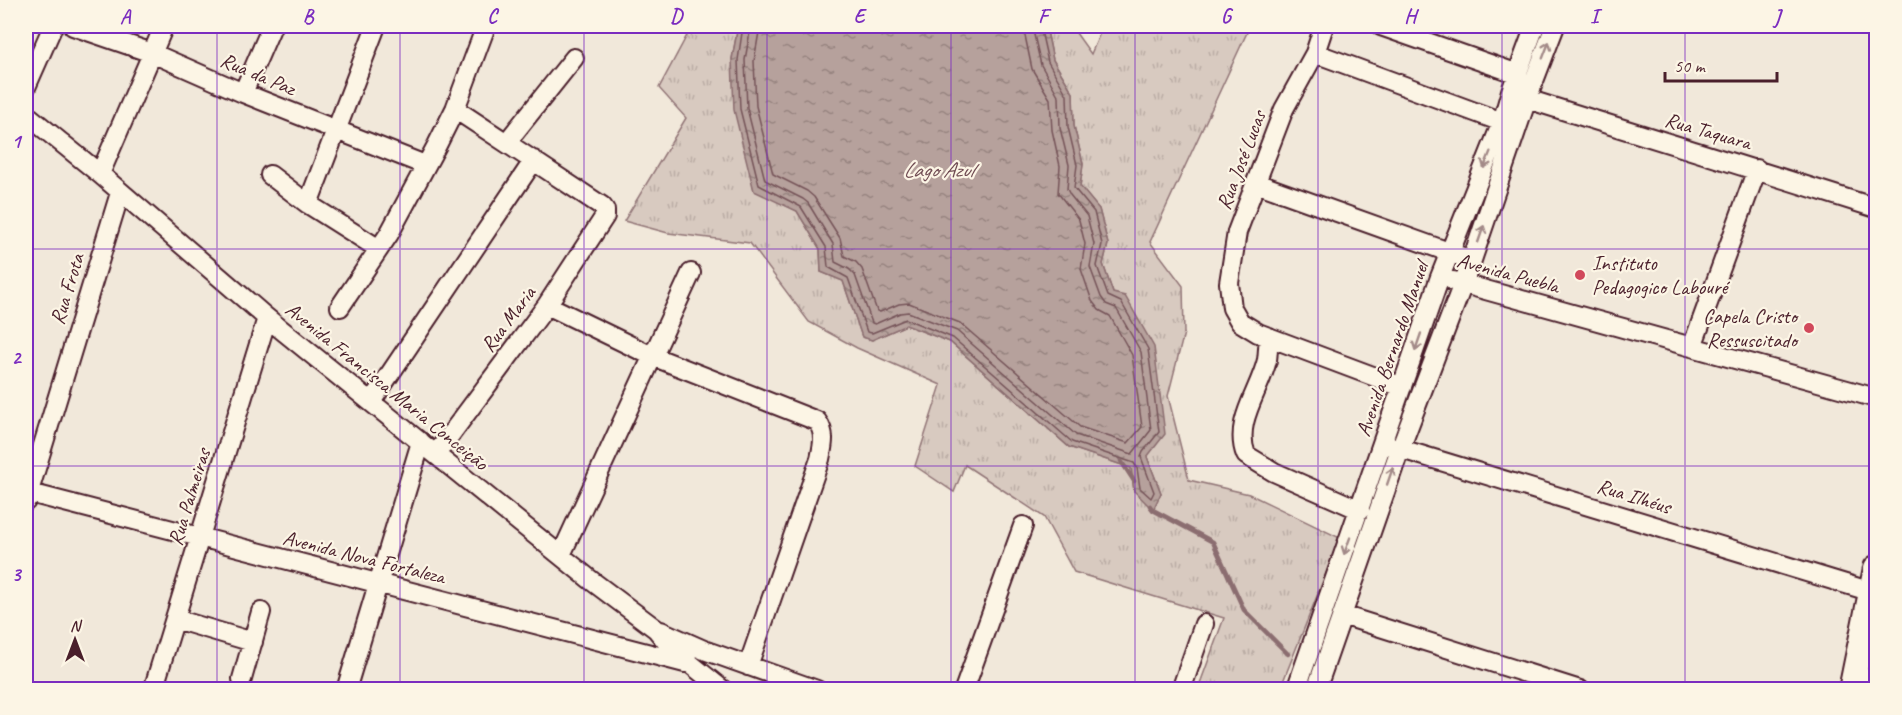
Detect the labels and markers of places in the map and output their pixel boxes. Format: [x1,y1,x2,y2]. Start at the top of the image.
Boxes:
place label: Instituto Pedagogico Labouré [1592,250,1730,300]
marker: Instituto Pedagogico Labouré [1573,268,1587,282]
place label: Capela Cristo Ressuscitado [1703,303,1800,353]
marker: Capela Cristo Ressuscitado [1802,321,1816,335]

